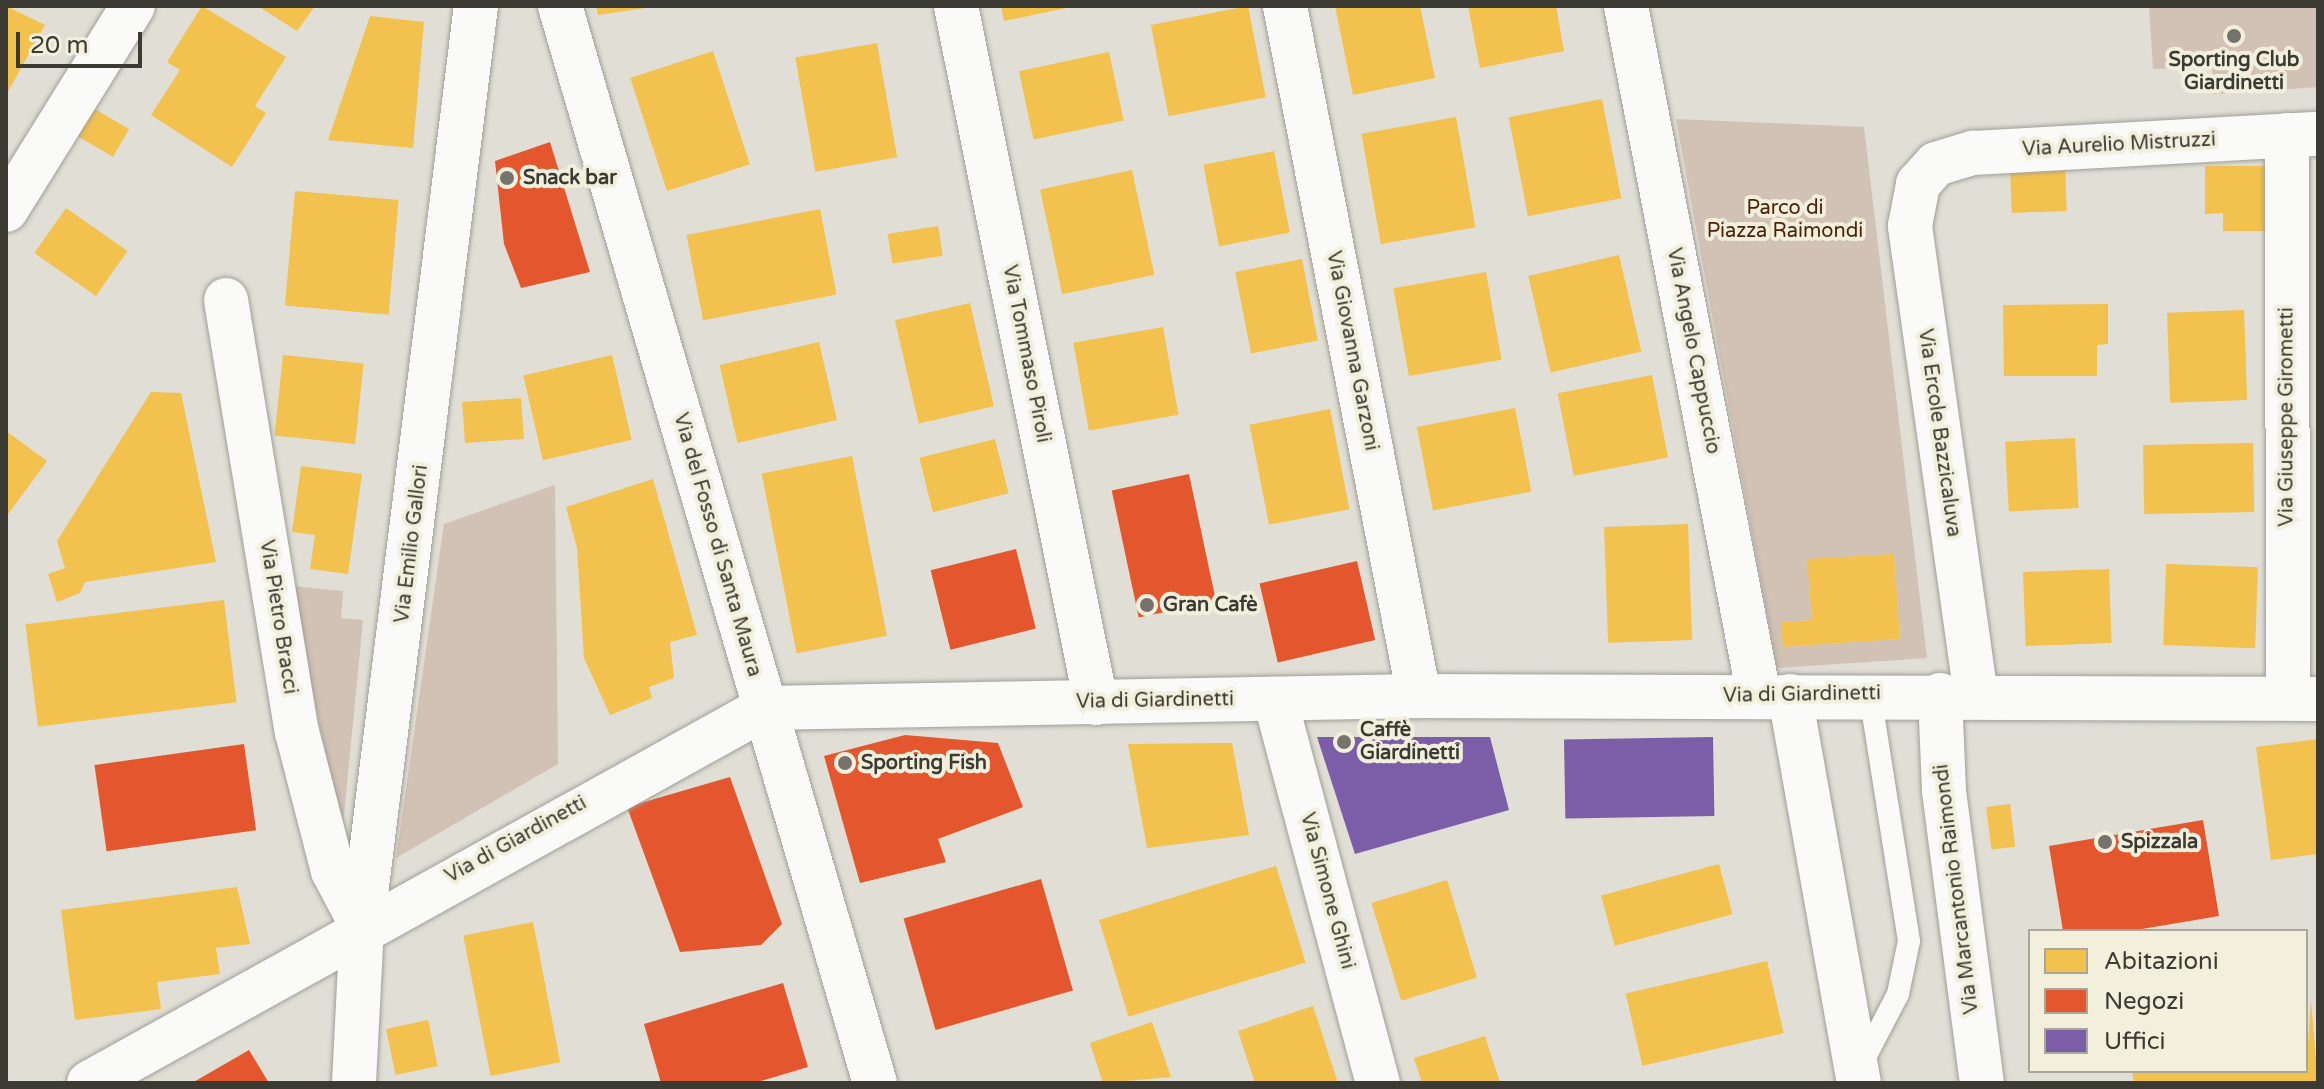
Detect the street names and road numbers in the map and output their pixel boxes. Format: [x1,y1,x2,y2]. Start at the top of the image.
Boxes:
street label: Via Aurelio Mistruzzi [2022,128,2216,162]
street label: Via Angelo Cappuccio [1661,246,1725,456]
street label: Via Giovanna Garzoni [1321,249,1383,453]
street label: Via Tommaso Piroli [997,263,1055,445]
street label: Via Giuseppe Girometti [2275,307,2299,527]
street label: Via Ercole Bazzicaluva [1912,327,1966,539]
street label: Via del Fosso di Santa Maura [668,410,766,680]
street label: Via Emilio Gallori [390,463,434,625]
street label: Via Pietro Bracci [254,538,302,696]
street label: Via di Giardinetti [1723,682,1881,708]
street label: Via di Giardinetti [1076,688,1234,714]
street label: Via Marcantonio Raimondi [1930,763,1984,1015]
street label: Via di Giardinetti [441,791,591,889]
street label: Via Simone Ghini [1295,810,1359,972]

